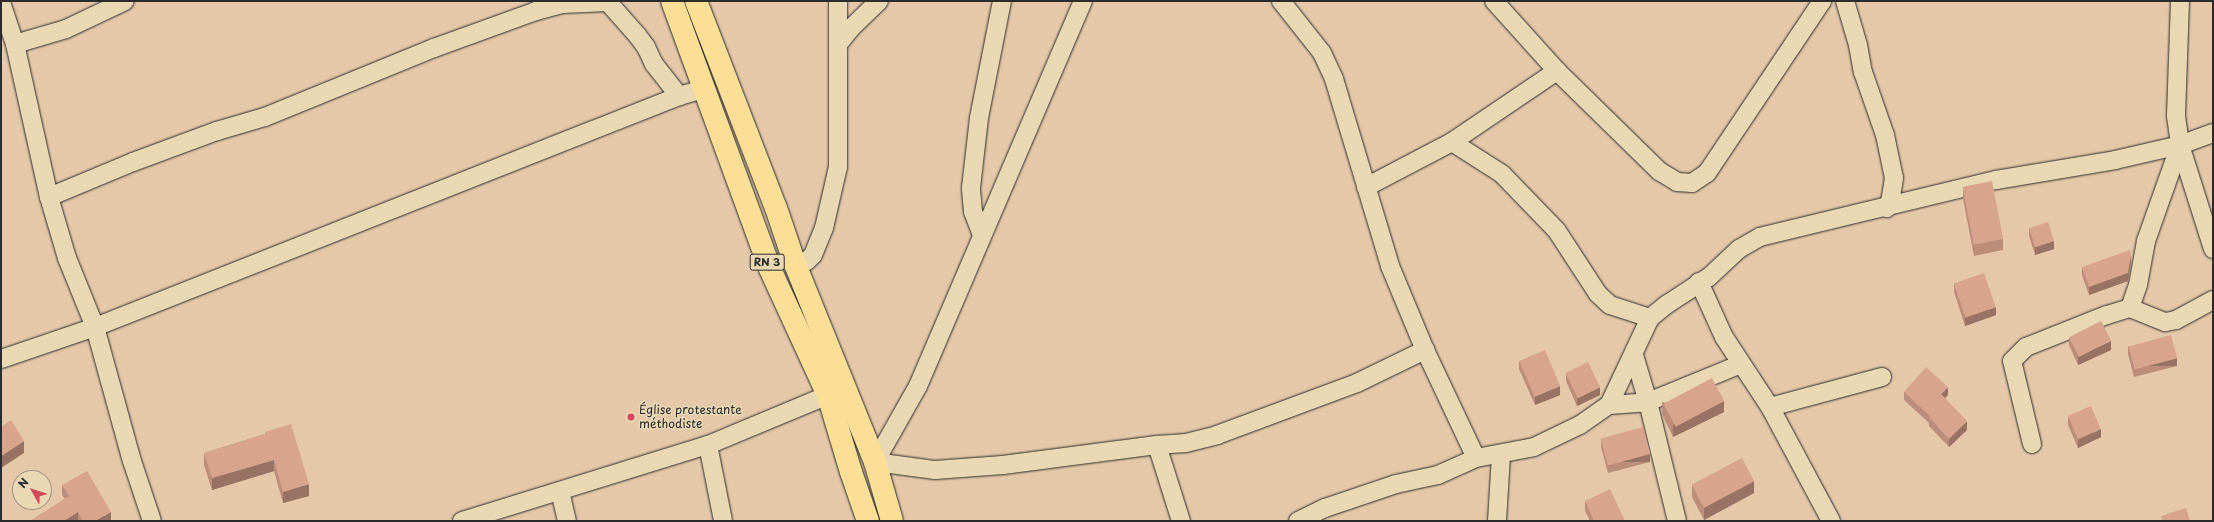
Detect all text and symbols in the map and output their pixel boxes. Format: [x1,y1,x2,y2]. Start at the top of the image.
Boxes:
road number: RN 3 [749,253,785,271]
place label: Église protestante méthodiste [639,403,742,431]
marker: Église protestante méthodiste [626,412,636,422]
north arrow [12,470,52,510]
text: N [14,474,32,491]

